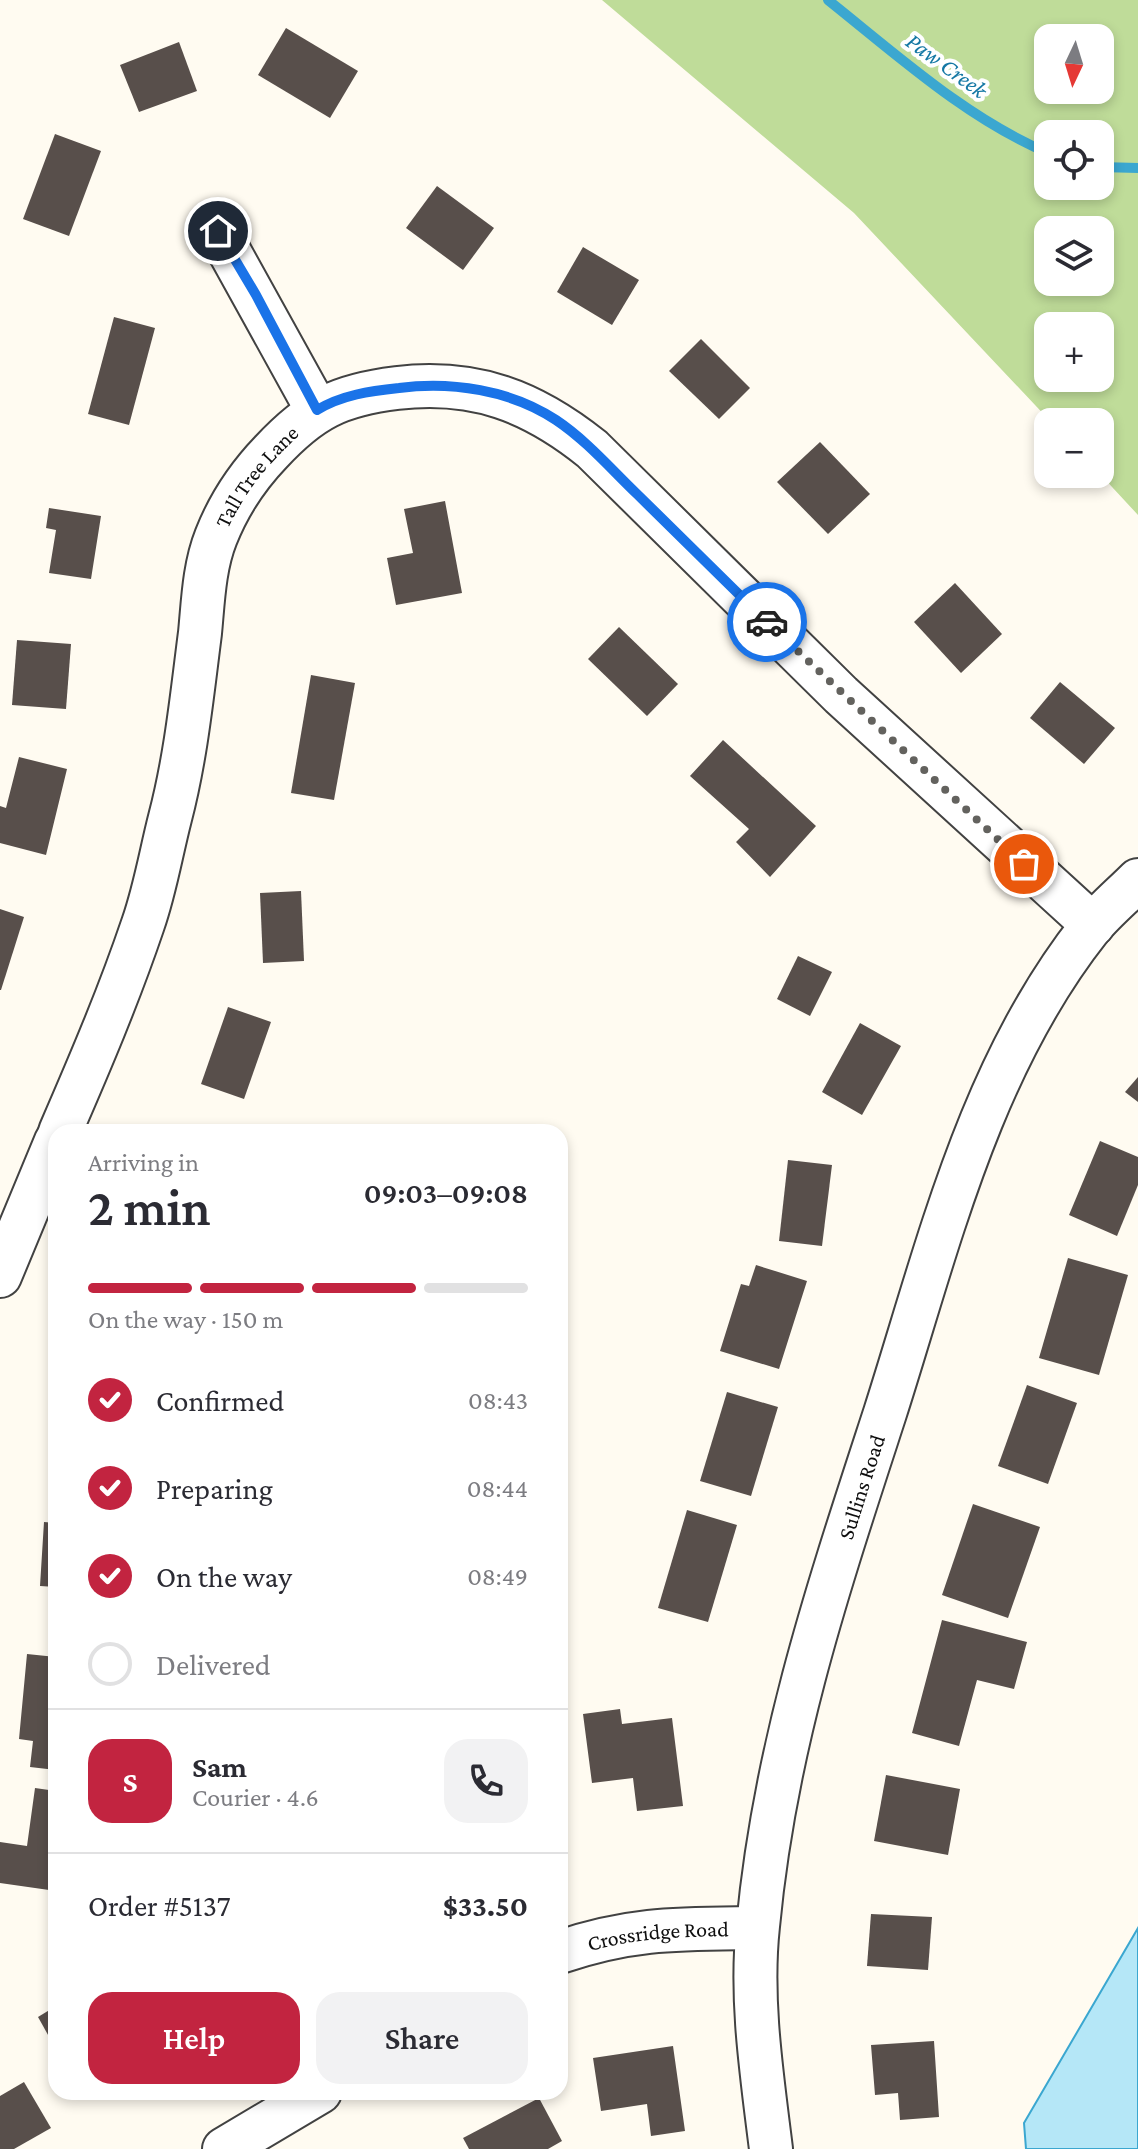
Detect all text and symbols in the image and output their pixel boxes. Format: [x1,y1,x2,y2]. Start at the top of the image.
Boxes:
north arrow [1034,24,1114,104]
map controls [1034,24,1114,488]
water label: Paw Creek [901,27,994,104]
button: locate [1034,120,1114,200]
pin [184,197,252,265]
icon: home [196,209,240,253]
button: layers [1034,216,1114,296]
button: + [1034,312,1114,392]
button: − [1034,408,1114,488]
street label: Tall Tree Lane [209,420,303,531]
courier [727,582,807,662]
icon: car [745,600,789,644]
pin [990,830,1058,898]
icon: bag [1002,842,1046,886]
text: Arriving in [88,1148,199,1177]
text: 09:03–09:08 [364,1176,528,1209]
text: 2 min [88,1178,211,1236]
text: On the way · 150 m [88,1305,283,1334]
icon: check [88,1378,132,1422]
text: Confirmed [156,1384,284,1417]
text: 08:43 [468,1386,528,1415]
street label: Sullins Road [833,1431,890,1542]
icon: check [88,1466,132,1510]
text: Preparing [156,1472,273,1505]
text: 08:44 [467,1474,528,1503]
icon: check [88,1554,132,1598]
text: On the way [156,1560,292,1593]
text: 08:49 [467,1562,528,1591]
text: Delivered [156,1648,271,1681]
button: phone [444,1739,528,1823]
text: Sam [192,1750,247,1783]
text: S [123,1765,138,1798]
text: Courier · 4.6 [192,1783,319,1812]
text: Order #5137 [88,1889,231,1922]
text: $33.50 [443,1889,528,1922]
street label: Crossridge Road [584,1916,729,1956]
button: Help [88,1992,300,2084]
button: Share [316,1992,528,2084]

